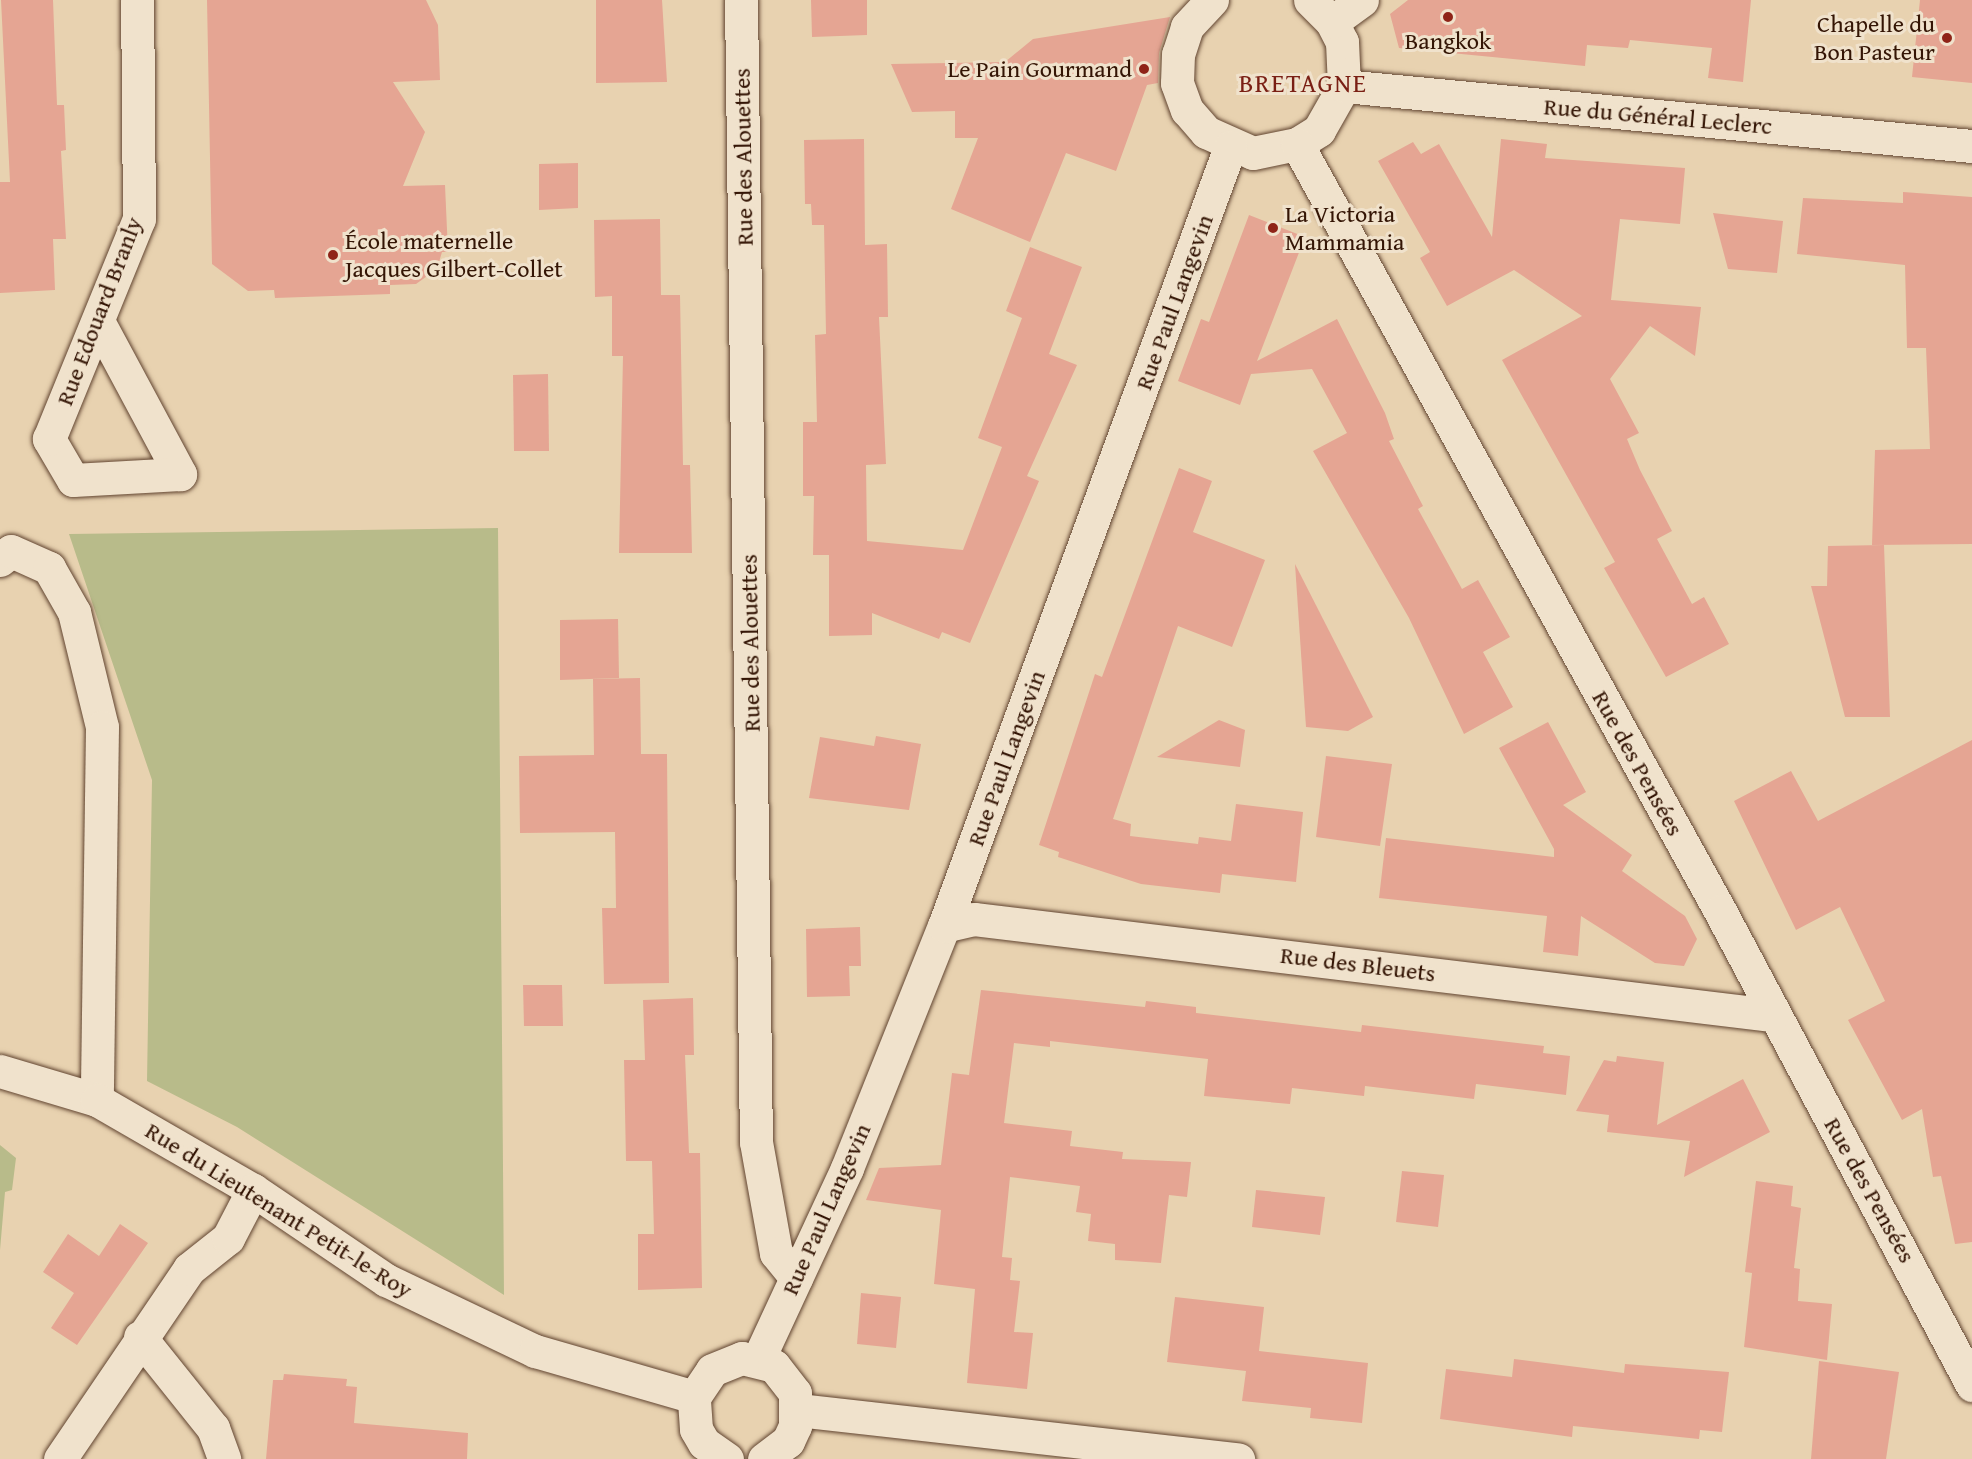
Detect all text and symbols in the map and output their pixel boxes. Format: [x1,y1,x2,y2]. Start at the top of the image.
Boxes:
marker: Bangkok [1441,10,1455,24]
place label: Chapelle du Bon Pasteur [1814,10,1935,66]
place label: Bangkok [1405,27,1491,55]
marker: Chapelle du Bon Pasteur [1940,31,1954,45]
place label: Le Pain Gourmand [948,55,1132,83]
marker: Le Pain Gourmand [1137,62,1151,76]
district label: BRETAGNE [1239,67,1367,99]
street label: Rue des Alouettes [727,68,759,246]
street label: Rue du Général Leclerc [1543,92,1773,140]
place label: La Victoria Mammamia [1285,200,1404,256]
street label: Rue Paul Langevin [1129,210,1219,394]
street label: Rue Edouard Branly [50,213,148,409]
marker: La Victoria Mammamia [1266,221,1280,235]
place label: École maternelle Jacques Gilbert-Collet [345,227,563,283]
marker: École maternelle Jacques Gilbert-Collet [326,248,340,262]
street label: Rue des Alouettes [734,554,766,732]
street label: Rue Paul Langevin [961,666,1051,850]
street label: Rue des Pensées [1586,685,1690,841]
street label: Rue des Bleuets [1279,940,1437,988]
street label: Rue des Pensées [1818,1112,1922,1268]
street label: Rue du Lieutenant Petit-le-Roy [140,1116,418,1304]
street label: Rue Paul Langevin [775,1119,877,1299]

